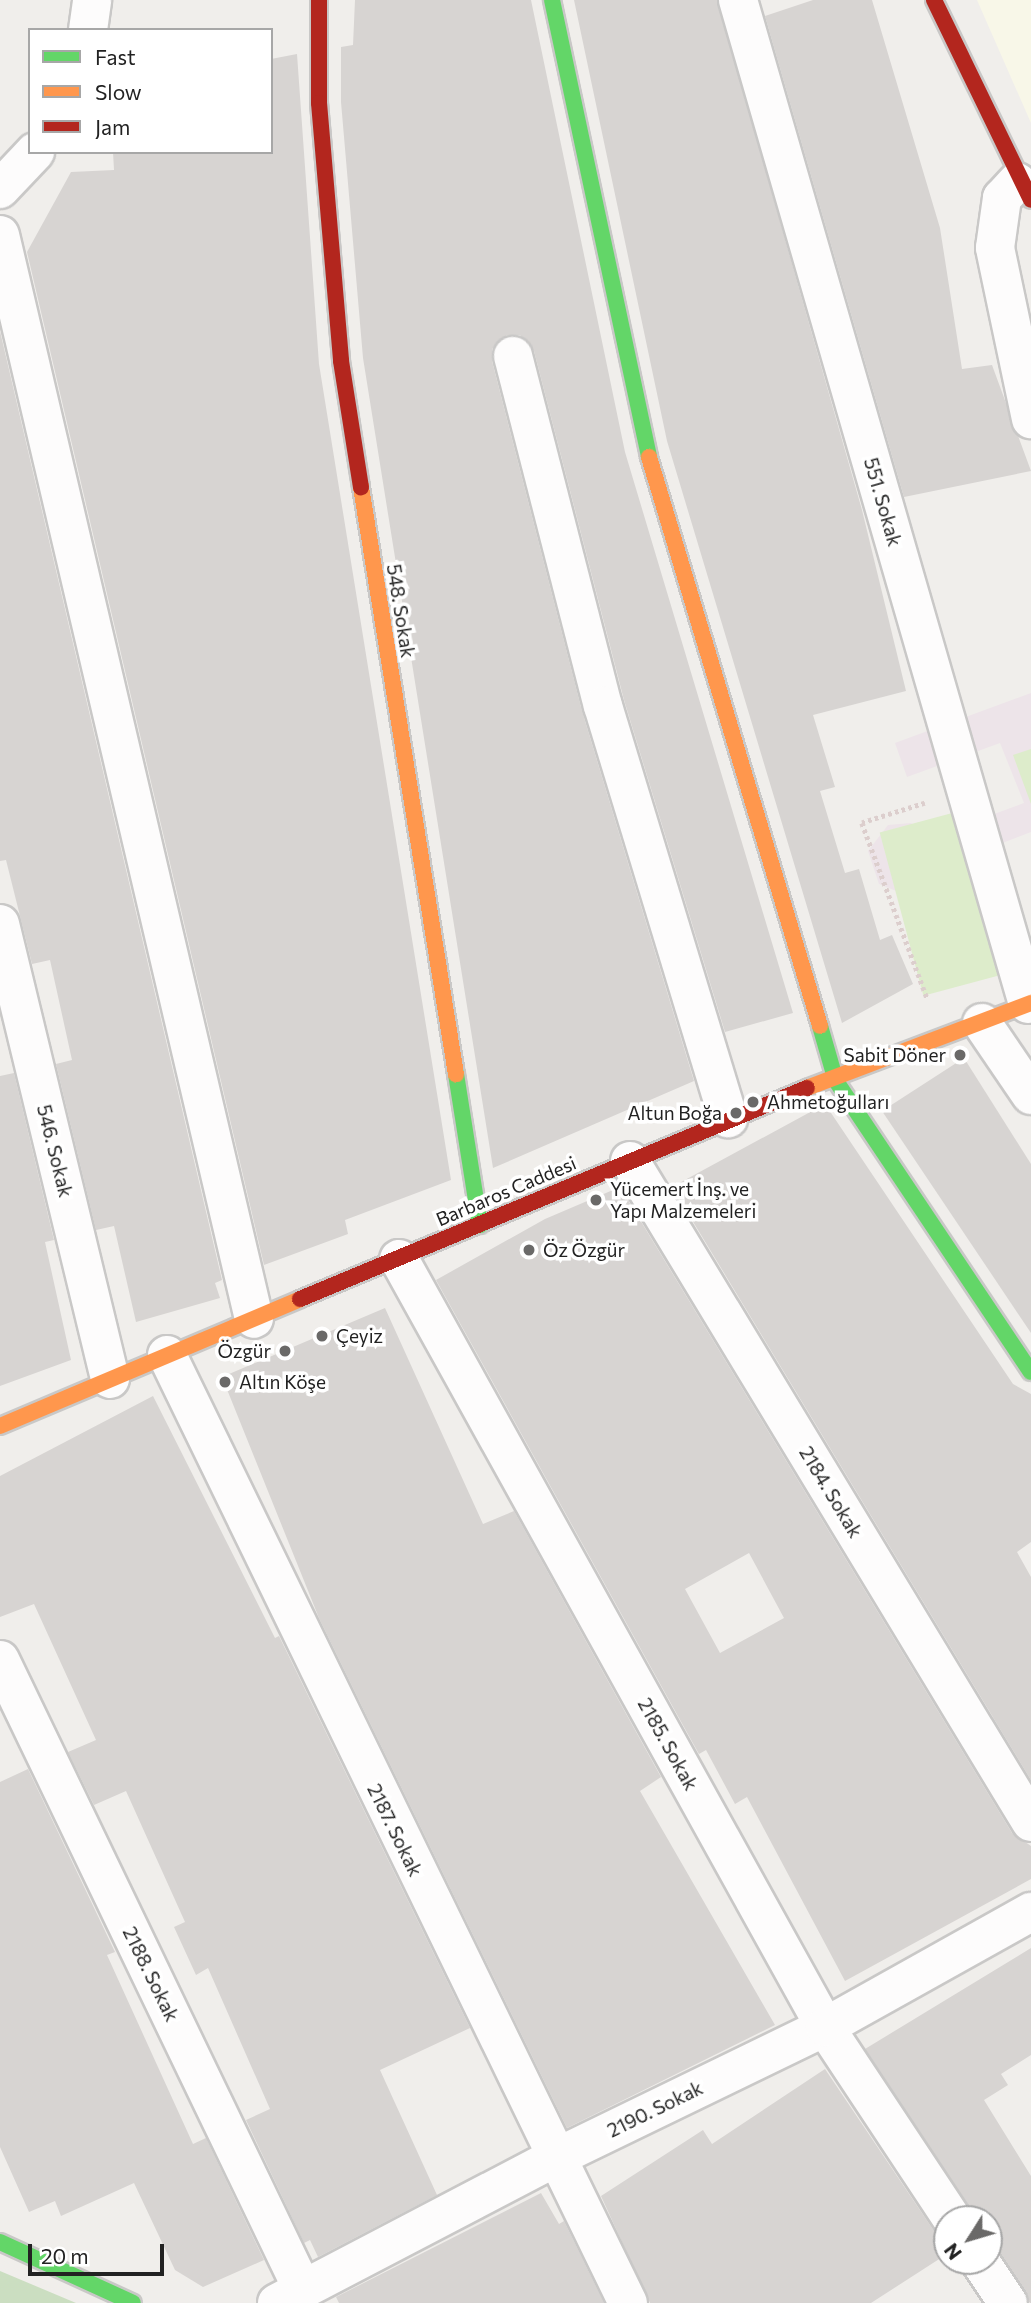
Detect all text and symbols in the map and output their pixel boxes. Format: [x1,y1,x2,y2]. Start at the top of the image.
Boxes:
legend [28,28,273,154]
text: Fast [95,44,136,69]
text: Slow [95,79,142,104]
text: Jam [95,114,130,139]
street label: 551. Sokak [859,455,907,549]
street label: 548. Sokak [382,562,420,660]
place label: Sabit Döner [844,1044,946,1066]
marker: Sabit Döner [952,1047,968,1063]
place label: Ahmetoğulları [767,1091,889,1113]
marker: Ahmetoğulları [745,1094,761,1110]
street label: 546. Sokak [32,1102,78,1200]
place label: Altun Boğa [627,1102,722,1124]
marker: Altun Boğa [728,1105,744,1121]
street label: Barbaros Caddesi [432,1151,580,1231]
place label: Yücemert İnş. ve Yapı Malzemeleri [610,1178,756,1222]
marker: Yücemert İnş. ve Yapı Malzemeleri [588,1192,604,1208]
place label: Öz Özgür [543,1239,625,1261]
marker: Öz Özgür [521,1242,537,1258]
place label: Çeyiz [336,1325,383,1347]
marker: Çeyiz [314,1328,330,1344]
place label: Özgür [218,1340,271,1362]
marker: Özgür [277,1343,293,1359]
place label: Altın Köşe [239,1371,326,1393]
marker: Altın Köşe [217,1374,233,1390]
street label: 2184. Sokak [795,1442,867,1542]
street label: 2185. Sokak [633,1694,703,1794]
street label: 2187. Sokak [363,1780,427,1880]
street label: 2188. Sokak [118,1923,184,2025]
street label: 2190. Sokak [604,2076,706,2142]
north arrow [933,2205,1003,2275]
scale bar [32,2230,168,2274]
text: N [939,2239,966,2264]
text: 20 m [41,2243,89,2268]

